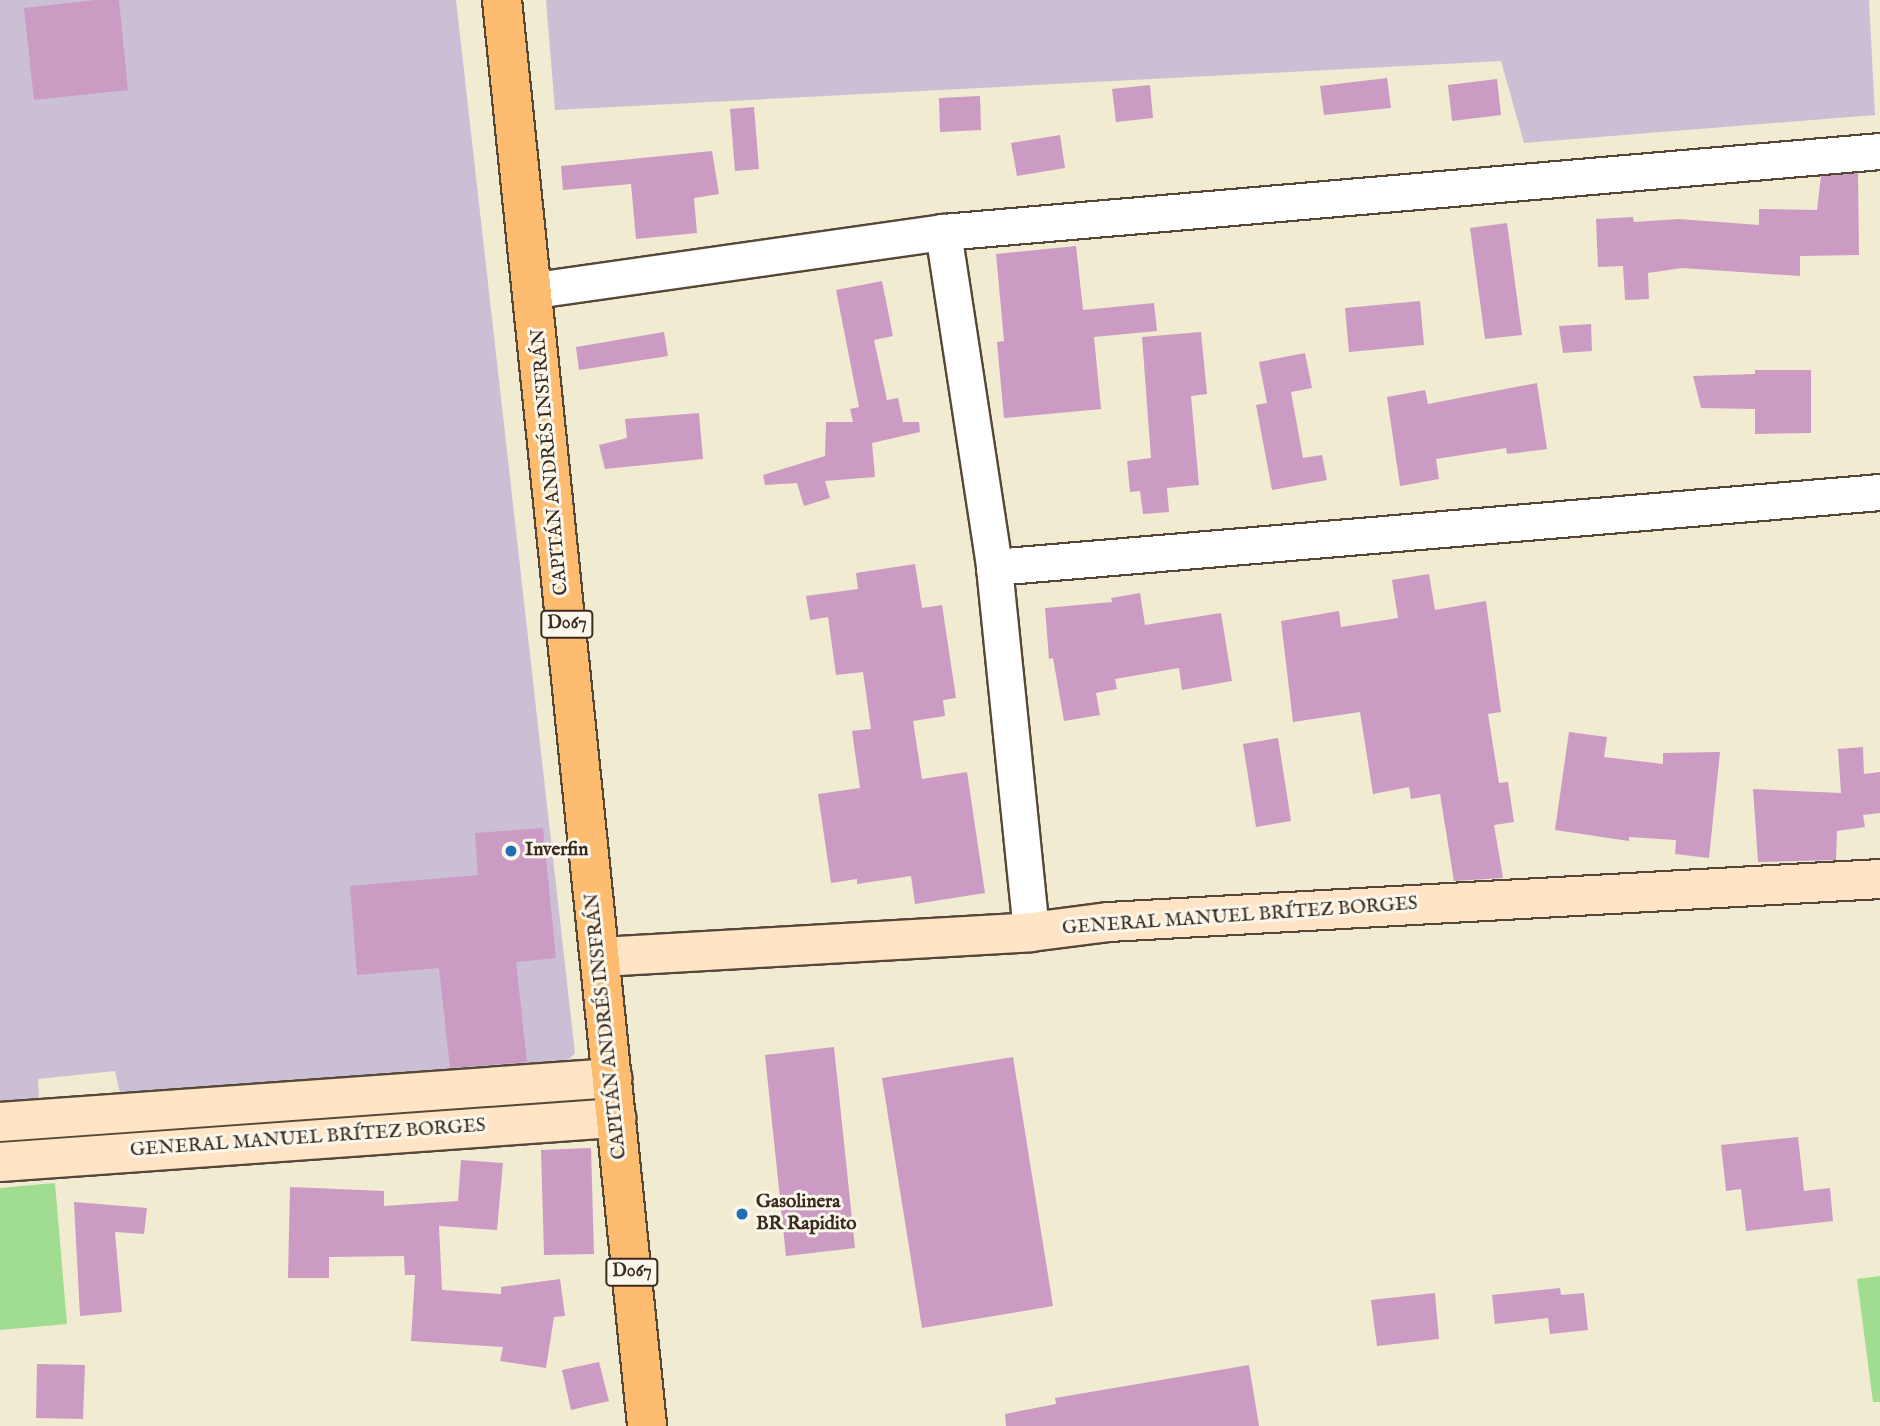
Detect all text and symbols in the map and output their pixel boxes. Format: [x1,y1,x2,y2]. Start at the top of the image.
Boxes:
street label: CAPITÁN ANDRÉS INSFRÁN [528,328,574,596]
road number: D067 [539,610,595,638]
place label: Inverfin [525,840,588,862]
marker: Inverfin [503,843,519,859]
street label: CAPITÁN ANDRÉS INSFRÁN [582,892,632,1160]
street label: GENERAL MANUEL BRÍTEZ BORGES [1061,893,1419,941]
street label: GENERAL MANUEL BRÍTEZ BORGES [129,1115,487,1163]
place label: Gasolinera BR Rapidito [756,1192,857,1236]
marker: Gasolinera BR Rapidito [734,1206,750,1222]
road number: D067 [604,1258,660,1287]

